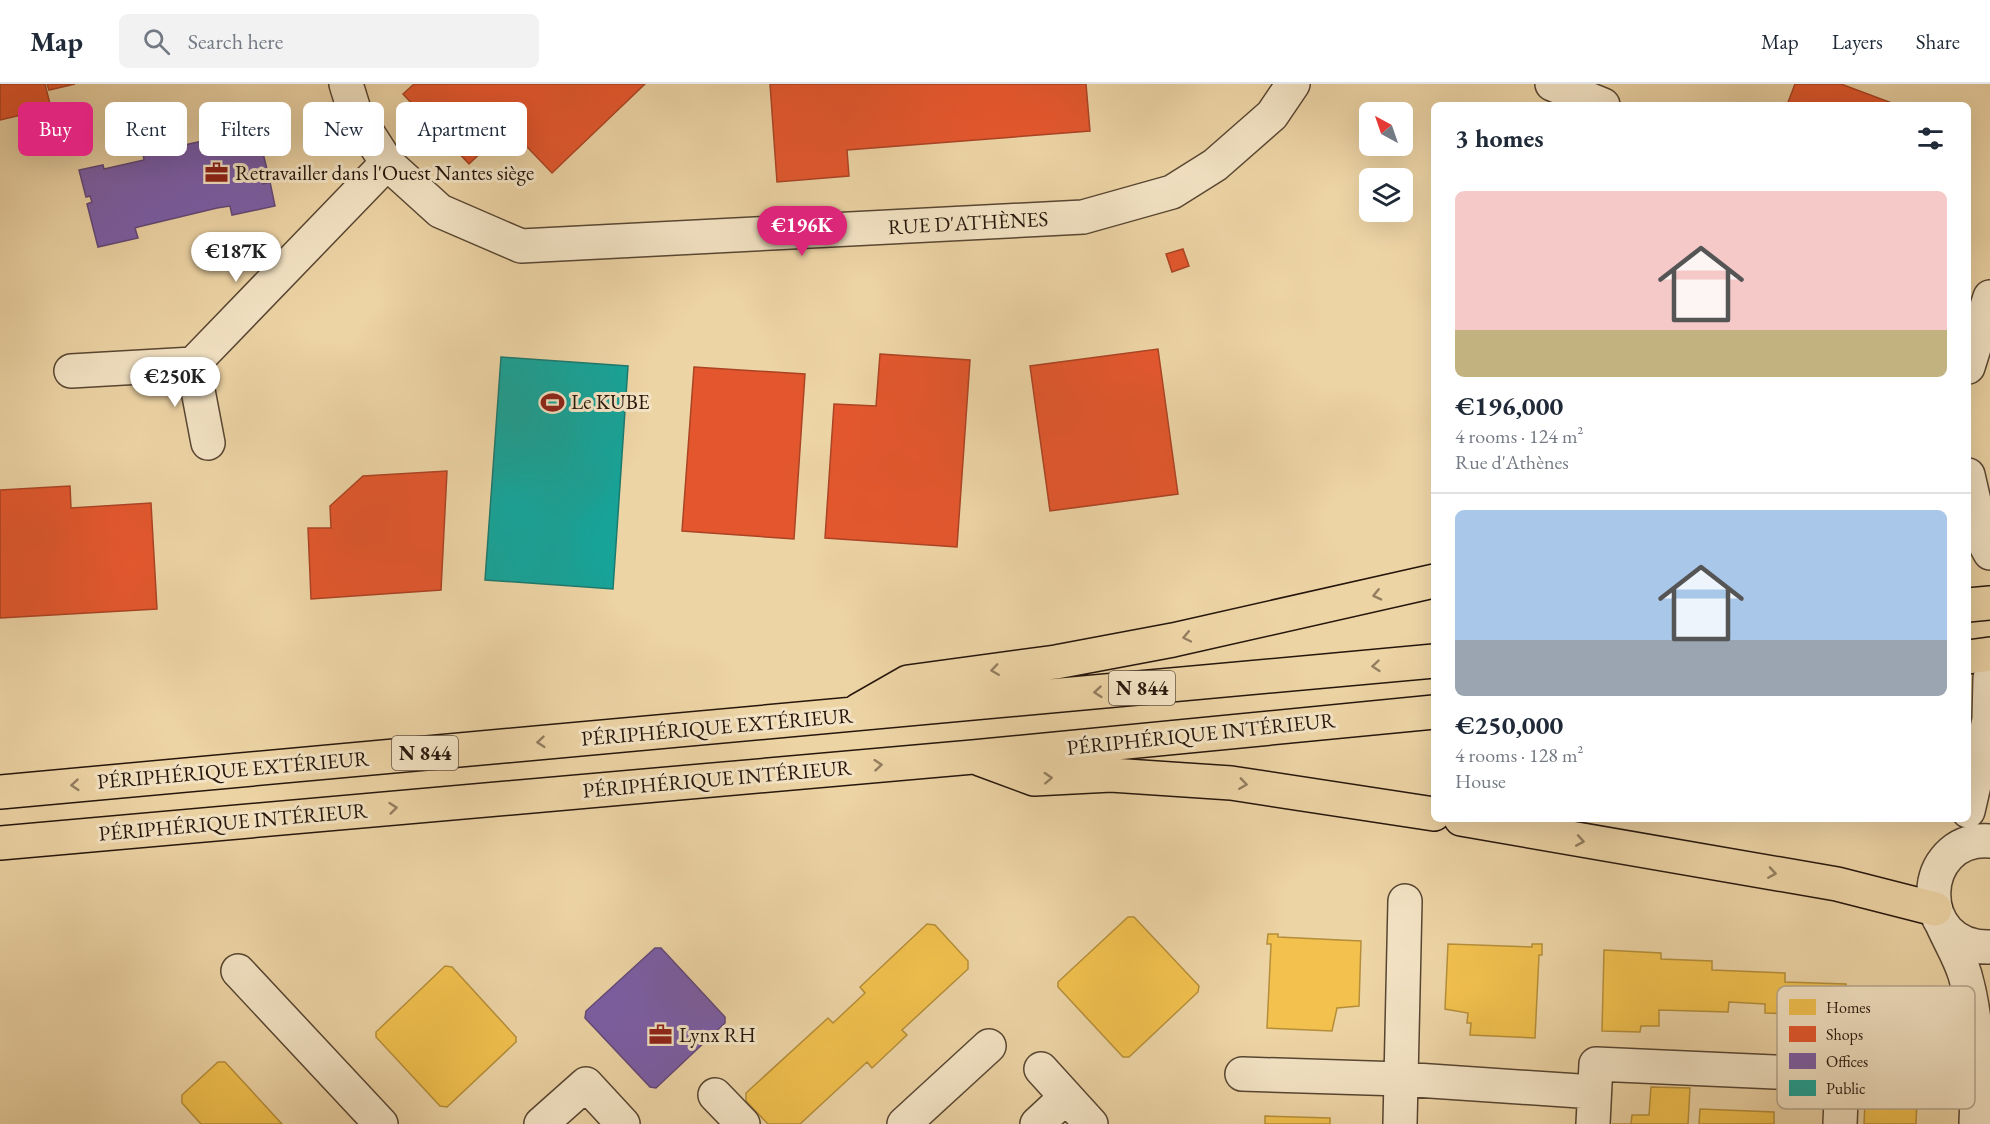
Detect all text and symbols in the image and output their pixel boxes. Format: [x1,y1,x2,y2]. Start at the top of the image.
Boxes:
search box [119,14,539,68]
text: Map [30,23,83,59]
icon: search [140,25,173,58]
text: Search here [188,27,283,56]
text: Map [1761,28,1799,55]
text: Layers [1832,28,1883,55]
text: Share [1916,28,1960,55]
chip: Buy [18,102,93,156]
chip: Rent [105,102,187,156]
chip: Filters [199,102,291,156]
chip: New [303,102,384,156]
chip: Apartment [396,102,527,156]
north arrow [1359,102,1413,156]
map controls [1359,102,1413,222]
text: 3 homes [1455,121,1544,155]
icon: filters [1914,122,1947,155]
place label: Retravailler dans l'Ouest Nantes siège [235,159,534,186]
office icon: Retravailler dans l'Ouest Nantes siège [204,160,230,186]
button: layers [1359,168,1413,222]
street label: RUE D'ATHÈNES [887,205,1049,240]
pin: €196K [760,206,844,257]
text: €196K [771,212,833,238]
icon: home [1647,230,1755,338]
pin: €187K [194,232,278,283]
text: €187K [205,238,267,264]
pin: €250K [133,357,217,408]
text: €250K [144,363,206,389]
place label: Le KUBE [571,388,650,415]
sports icon: Le KUBE [540,389,566,415]
text: €196,000 [1455,389,1563,423]
text: 4 rooms · 124 m² [1455,423,1583,449]
text: Rue d'Athènes [1455,449,1569,475]
icon: home [1647,549,1755,657]
one-way arrow [1372,587,1382,600]
one-way arrow [1182,630,1192,643]
one-way arrow [1371,659,1380,672]
one-way arrow [990,663,999,675]
road number: N 844 [1109,671,1175,705]
one-way arrow [1093,685,1102,698]
street label: PÉRIPHÉRIQUE EXTÉRIEUR [580,701,855,753]
street label: PÉRIPHÉRIQUE INTÉRIEUR [1065,706,1338,762]
text: €250,000 [1455,708,1563,742]
one-way arrow [536,735,545,748]
road number: N 844 [392,736,458,770]
text: 4 rooms · 128 m² [1455,742,1583,768]
street label: PÉRIPHÉRIQUE EXTÉRIEUR [96,744,371,796]
street label: PÉRIPHÉRIQUE INTÉRIEUR [581,753,854,805]
one-way arrow [873,759,882,772]
text: House [1455,768,1506,794]
one-way arrow [1044,772,1053,785]
one-way arrow [70,778,79,791]
one-way arrow [1238,778,1248,790]
street label: PÉRIPHÉRIQUE INTÉRIEUR [97,796,370,848]
one-way arrow [388,802,397,815]
one-way arrow [1575,834,1585,847]
one-way arrow [1767,866,1777,879]
legend [1777,986,1975,1109]
text: Homes [1826,997,1871,1018]
place label: Lynx RH [679,1021,756,1048]
office icon: Lynx RH [648,1022,674,1048]
text: Shops [1826,1024,1863,1045]
text: Offices [1826,1051,1868,1072]
text: Public [1826,1078,1866,1099]

